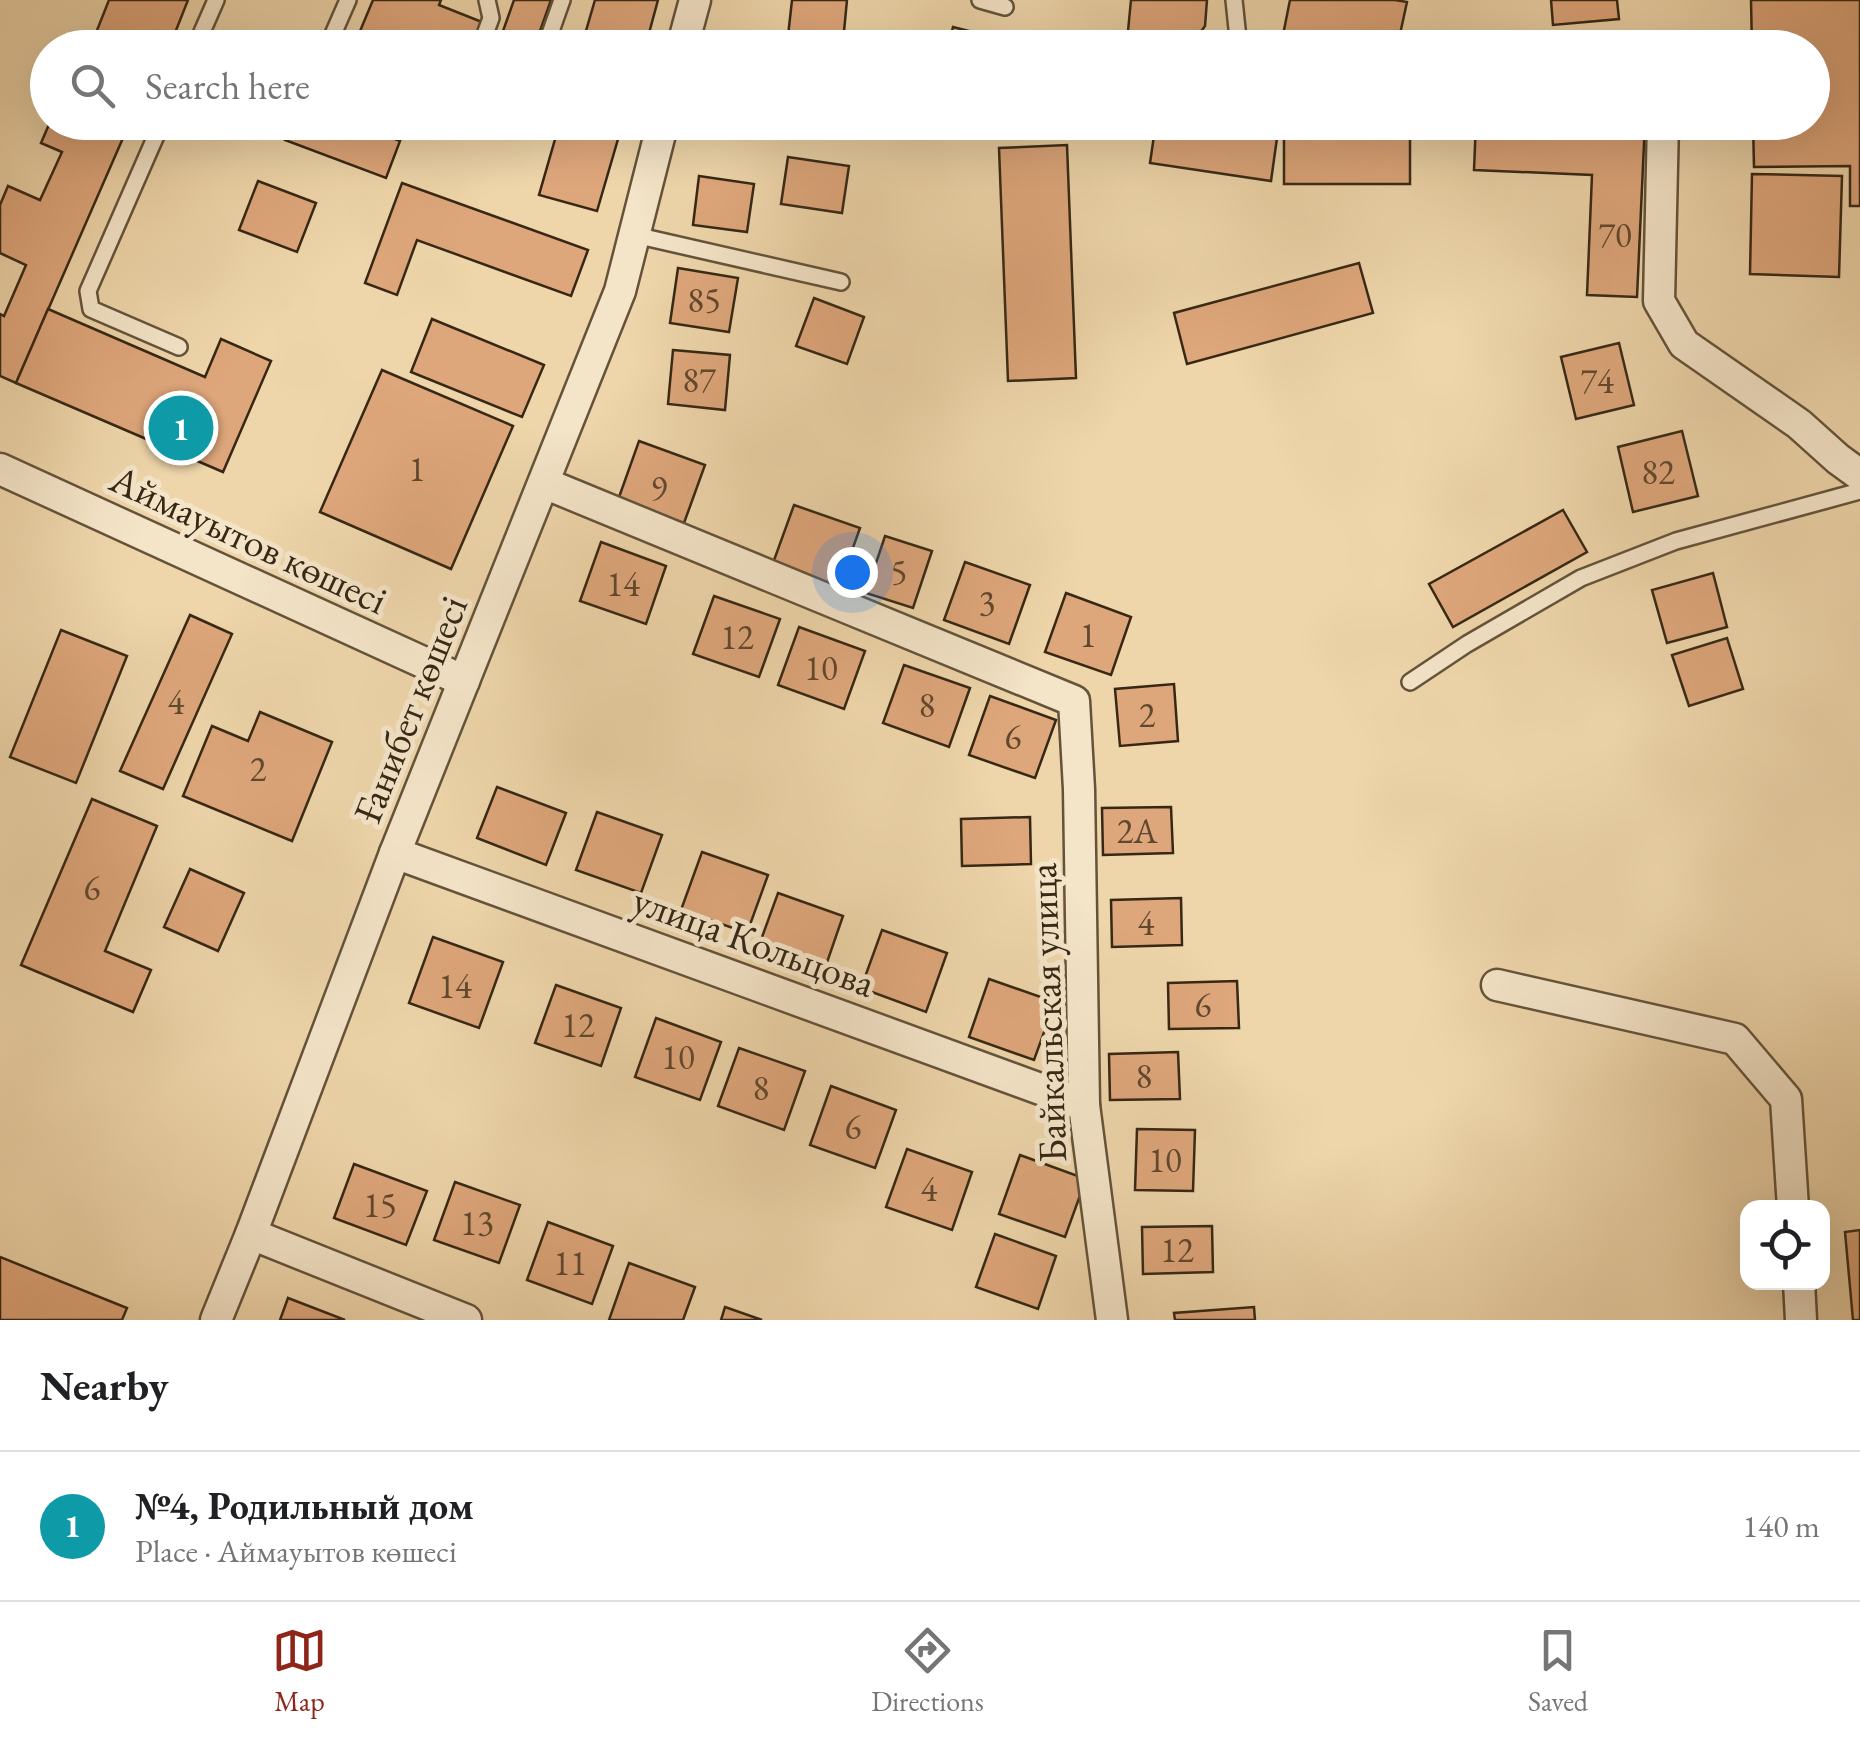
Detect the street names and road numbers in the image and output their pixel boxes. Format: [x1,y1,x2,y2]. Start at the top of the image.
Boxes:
street label: Аймауытов көшесі [101,452,396,626]
street label: Ғанибет көшесі [341,588,479,830]
street label: Байкальская улица [1016,862,1078,1164]
street label: улица Кольцова [626,873,882,1009]

